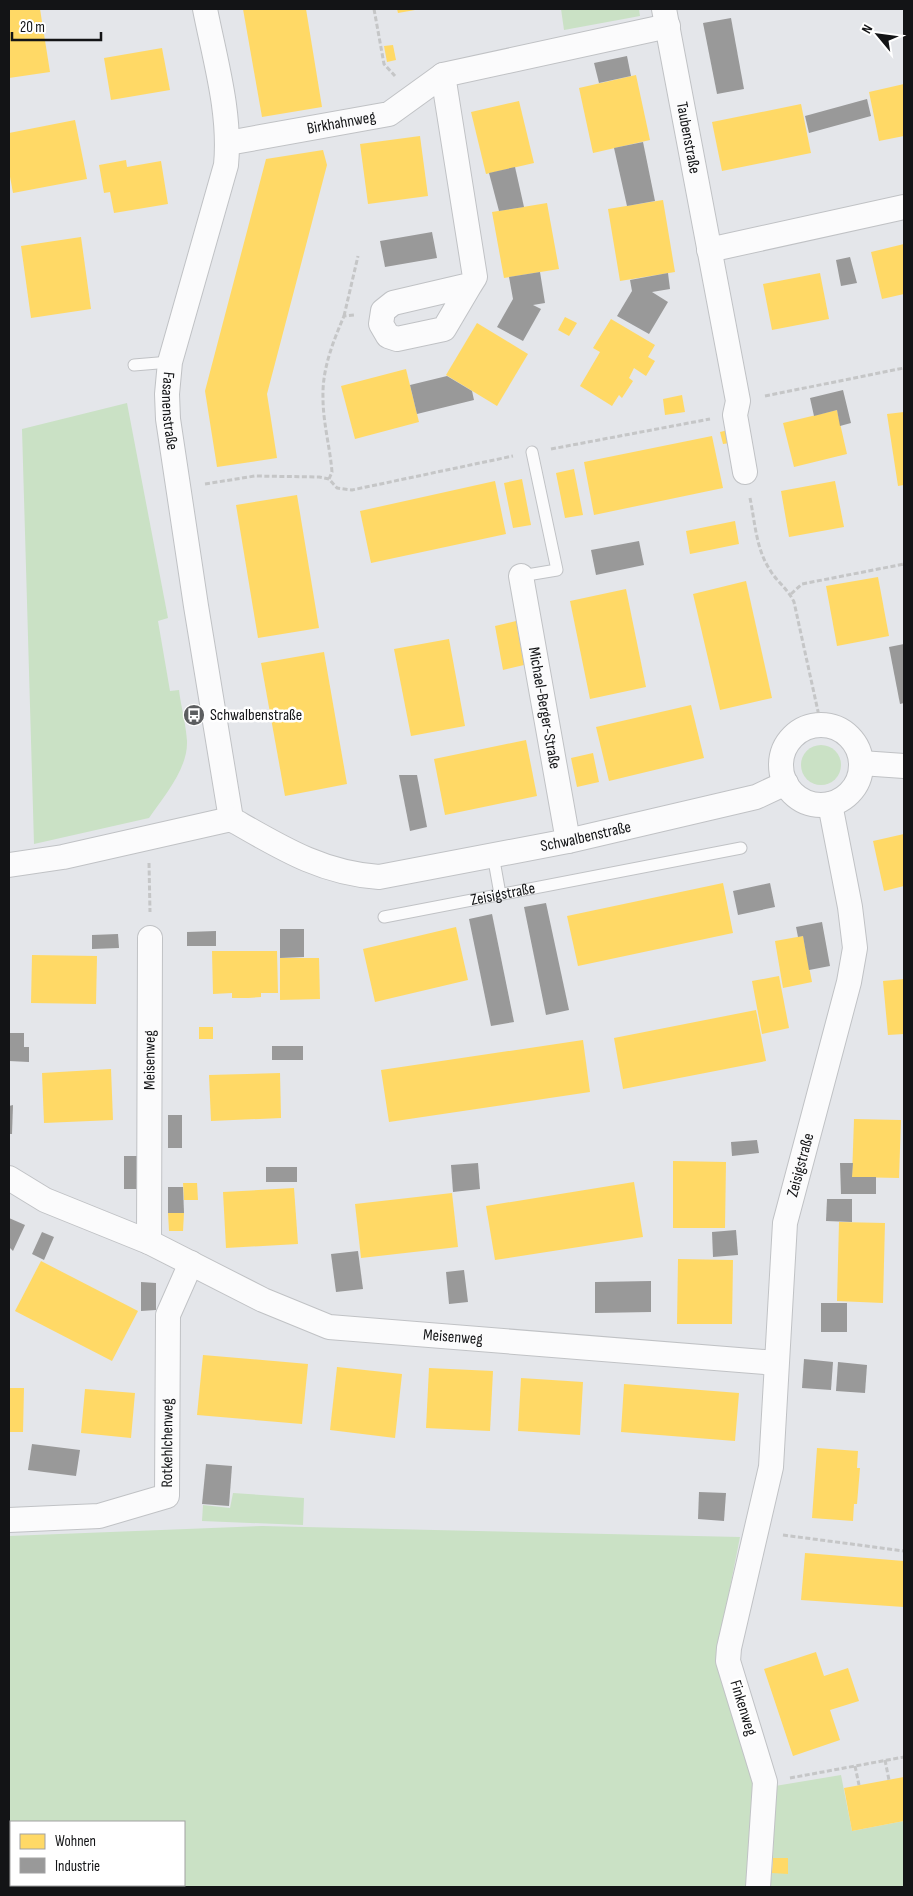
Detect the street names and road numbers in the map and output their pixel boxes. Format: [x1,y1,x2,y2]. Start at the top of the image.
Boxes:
street label: Taubenstraße [672,100,704,175]
street label: Birkhahnweg [305,107,377,138]
street label: Fasanenstraße [157,371,182,451]
street label: Michael-Berger-Straße [524,645,565,770]
street label: Schwalbenstraße [539,817,633,856]
street label: Zeisigstraße [469,879,537,910]
street label: Meisenweg [140,1030,159,1090]
street label: Zeisigstraße [783,1131,818,1199]
street label: Meisenweg [422,1325,484,1349]
street label: Rotkehlchenweg [158,1398,177,1488]
street label: Finkenweg [726,1678,760,1738]

